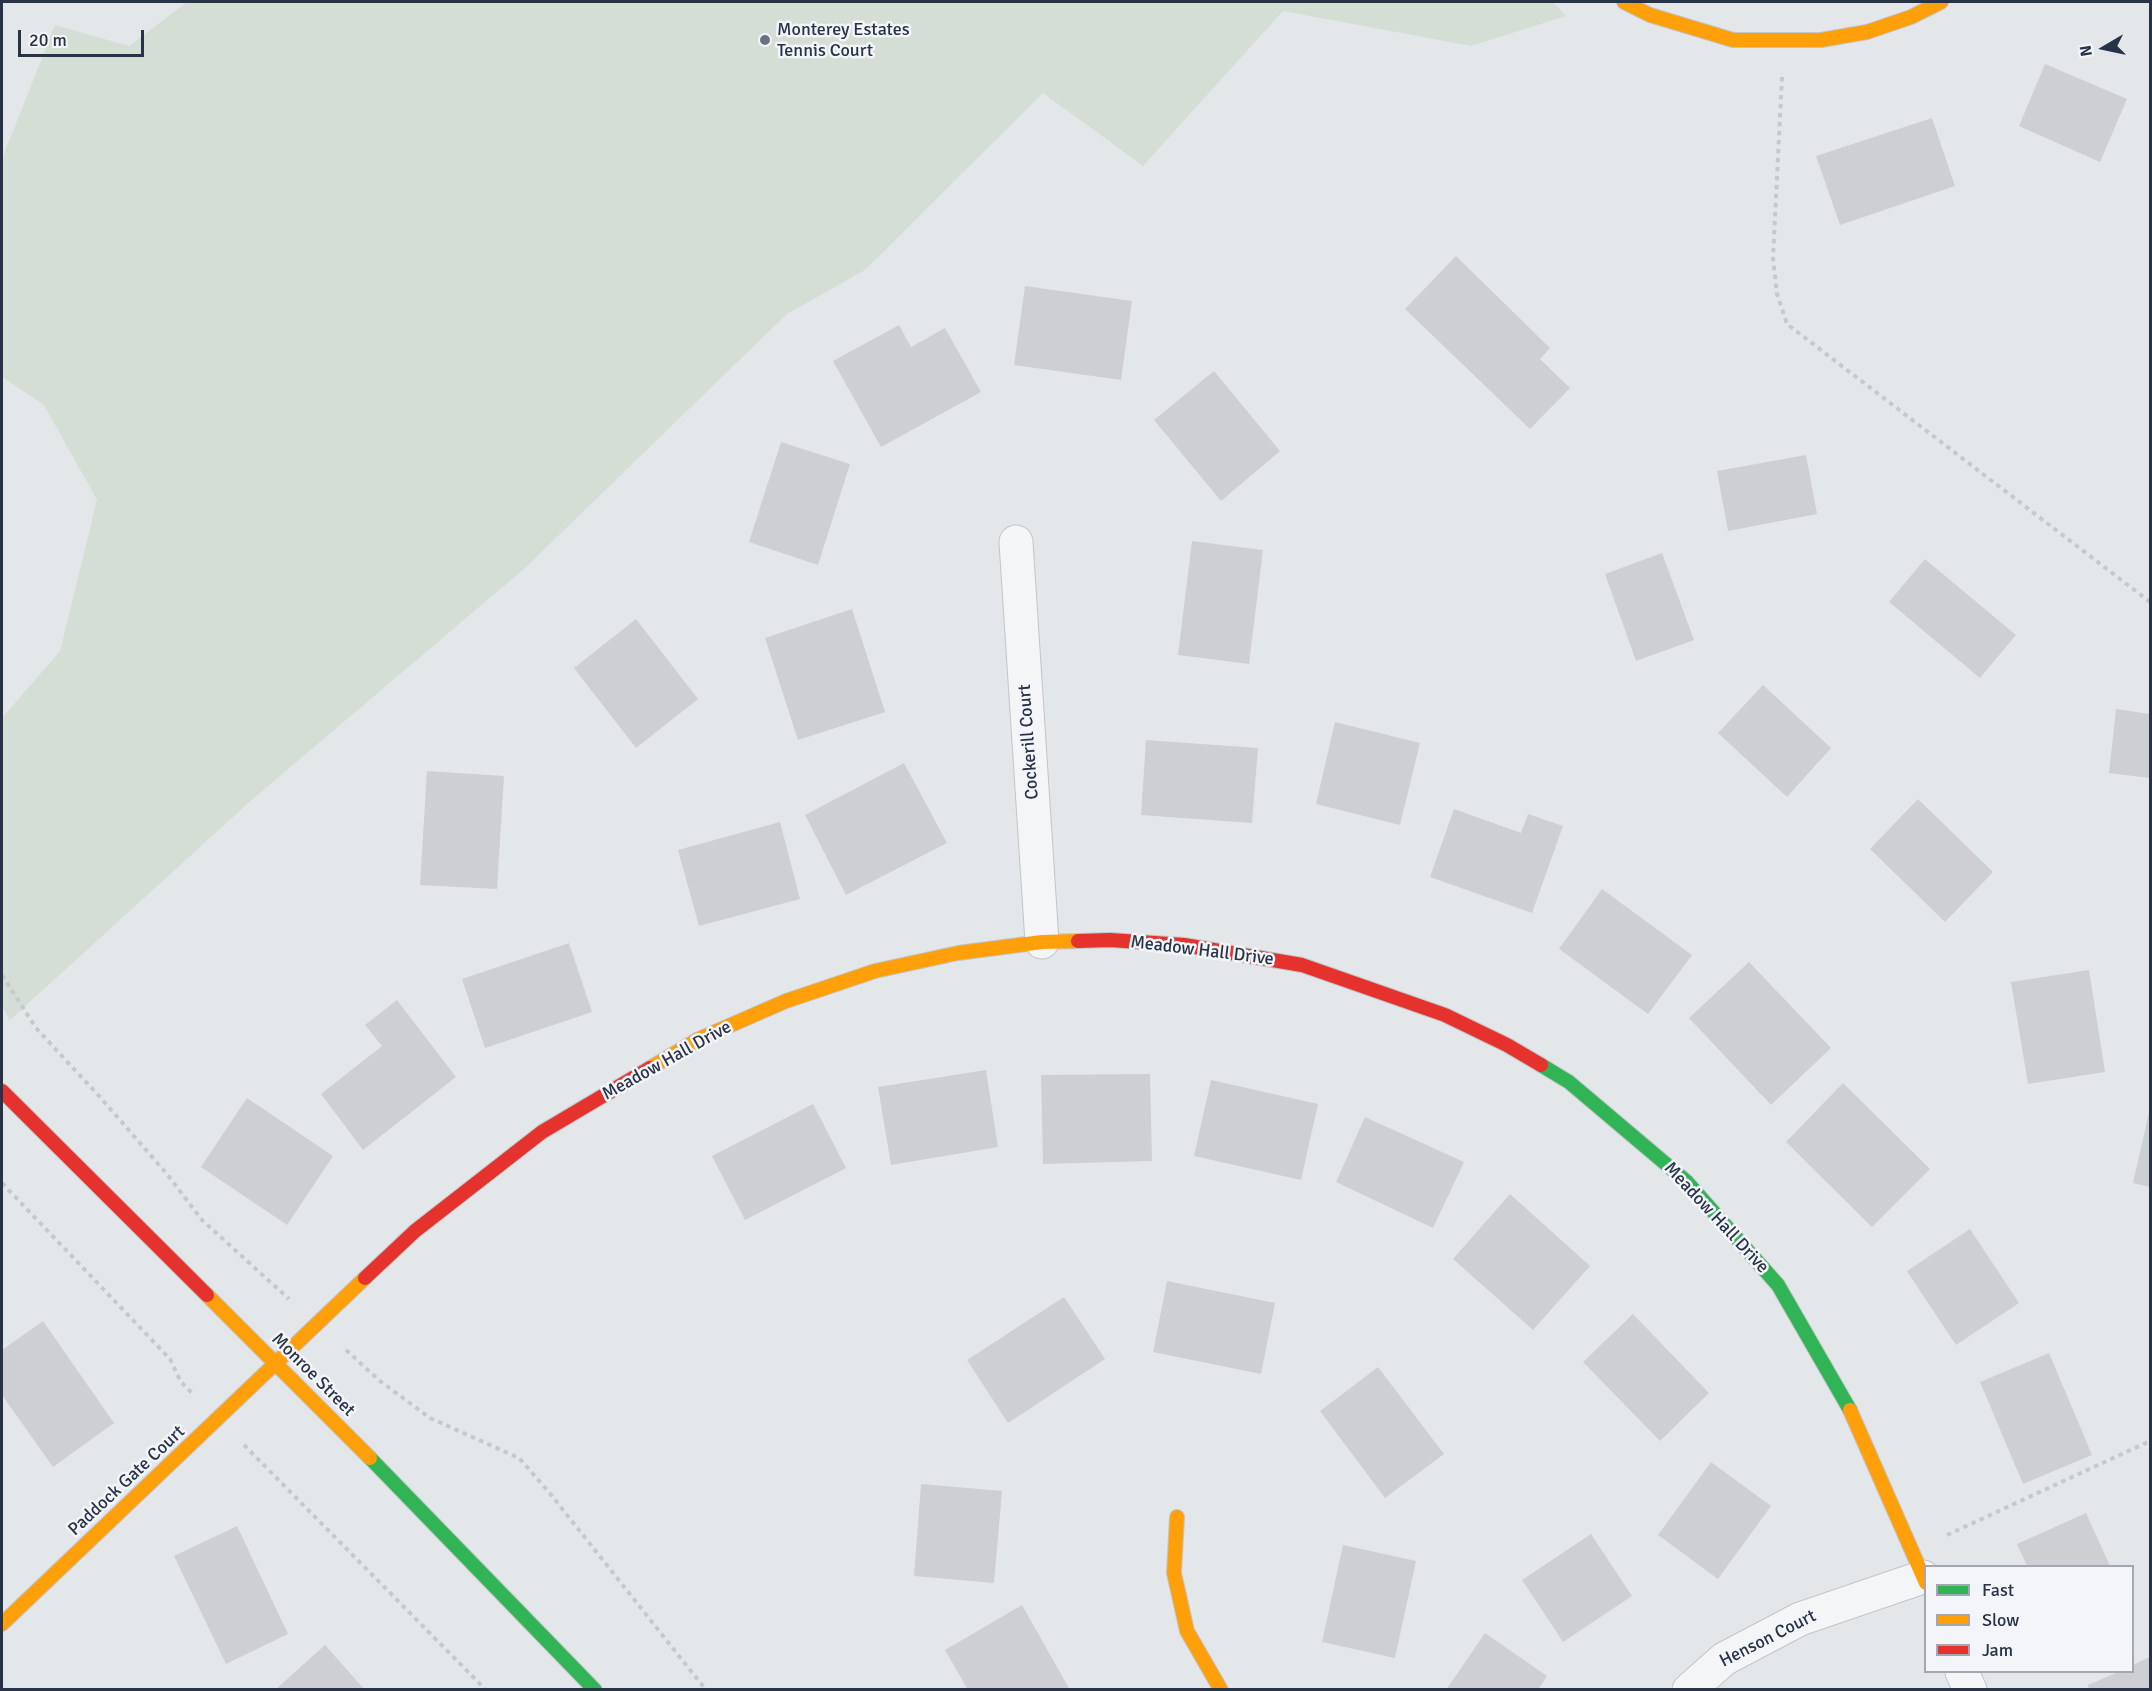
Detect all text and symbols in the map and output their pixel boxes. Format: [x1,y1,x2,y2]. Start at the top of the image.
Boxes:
scale bar [21,18,147,56]
north arrow [2074,18,2134,78]
place label: Monterey Estates Tennis Court [777,19,910,62]
text: 20 m [29,29,67,51]
marker: Monterey Estates Tennis Court [758,33,772,47]
text: N [2075,44,2097,58]
street label: Cockerill Court [1014,684,1044,800]
street label: Meadow Hall Drive [1129,931,1275,971]
street label: Meadow Hall Drive [599,1017,735,1105]
street label: Meadow Hall Drive [1659,1158,1773,1278]
street label: Monroe Street [267,1329,359,1421]
street label: Paddock Gate Court [64,1421,190,1541]
legend [1924,1565,2134,1673]
text: Fast [1982,1579,2014,1601]
street label: Henson Court [1716,1605,1820,1673]
text: Slow [1982,1609,2019,1631]
text: Jam [1982,1639,2013,1661]

